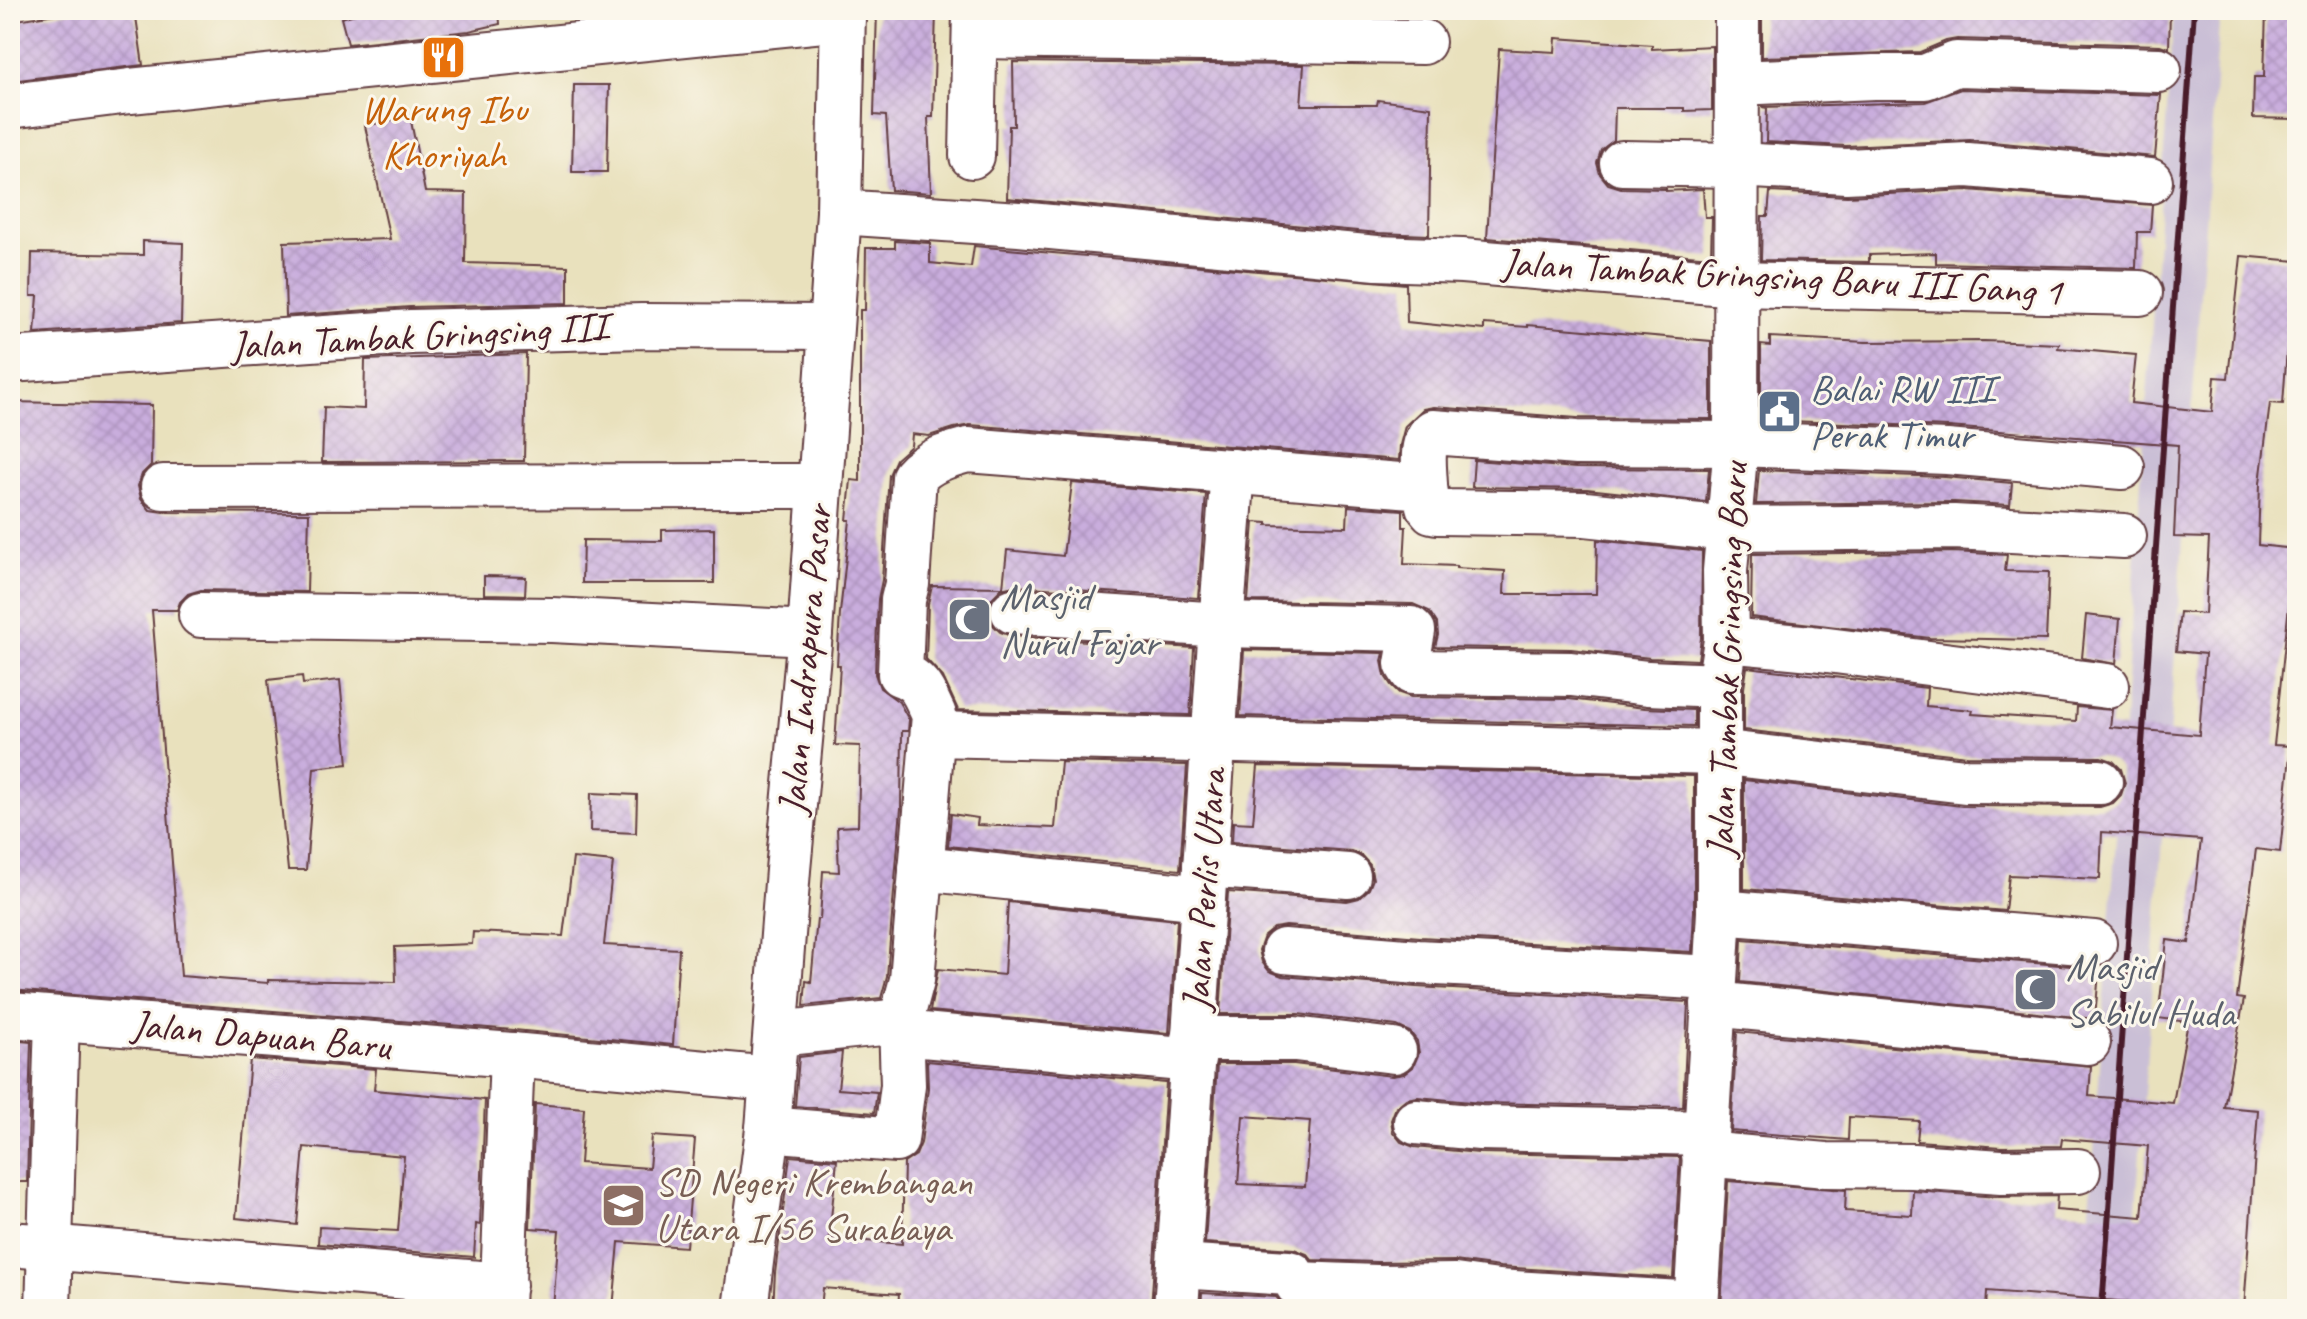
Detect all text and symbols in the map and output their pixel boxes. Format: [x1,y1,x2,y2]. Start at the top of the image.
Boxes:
restaurant icon: Warung Ibu Khoriyah [420,33,468,81]
place label: Warung Ibu Khoriyah [361,84,529,180]
street label: Jalan Tambak Gringsing Baru III Gang 1 [1499,237,2065,317]
street label: Jalan Tambak Gringsing III [227,301,617,371]
place label: Balai RW III Perak Timur [1810,364,2002,460]
public building icon: Balai RW III Perak Timur [1755,388,1803,436]
street label: Jalan Tambak Gringsing Baru [1695,459,1759,861]
street label: Jalan Indrapura Pasar [766,500,844,819]
place label: Masjid Nurul Fajar [1000,572,1162,668]
mosque icon: Masjid Nurul Fajar [945,596,993,644]
street label: Jalan Perlis Utara [1170,764,1238,1015]
place label: Masjid Sabilul Huda [2066,942,2237,1038]
mosque icon: Masjid Sabilul Huda [2011,966,2059,1014]
street label: Jalan Dapuan Baru [128,999,395,1071]
place label: SD Negeri Krembangan Utara I/56 Surabaya [655,1157,973,1253]
school or university icon: SD Negeri Krembangan Utara I/56 Surabaya [600,1181,648,1229]

